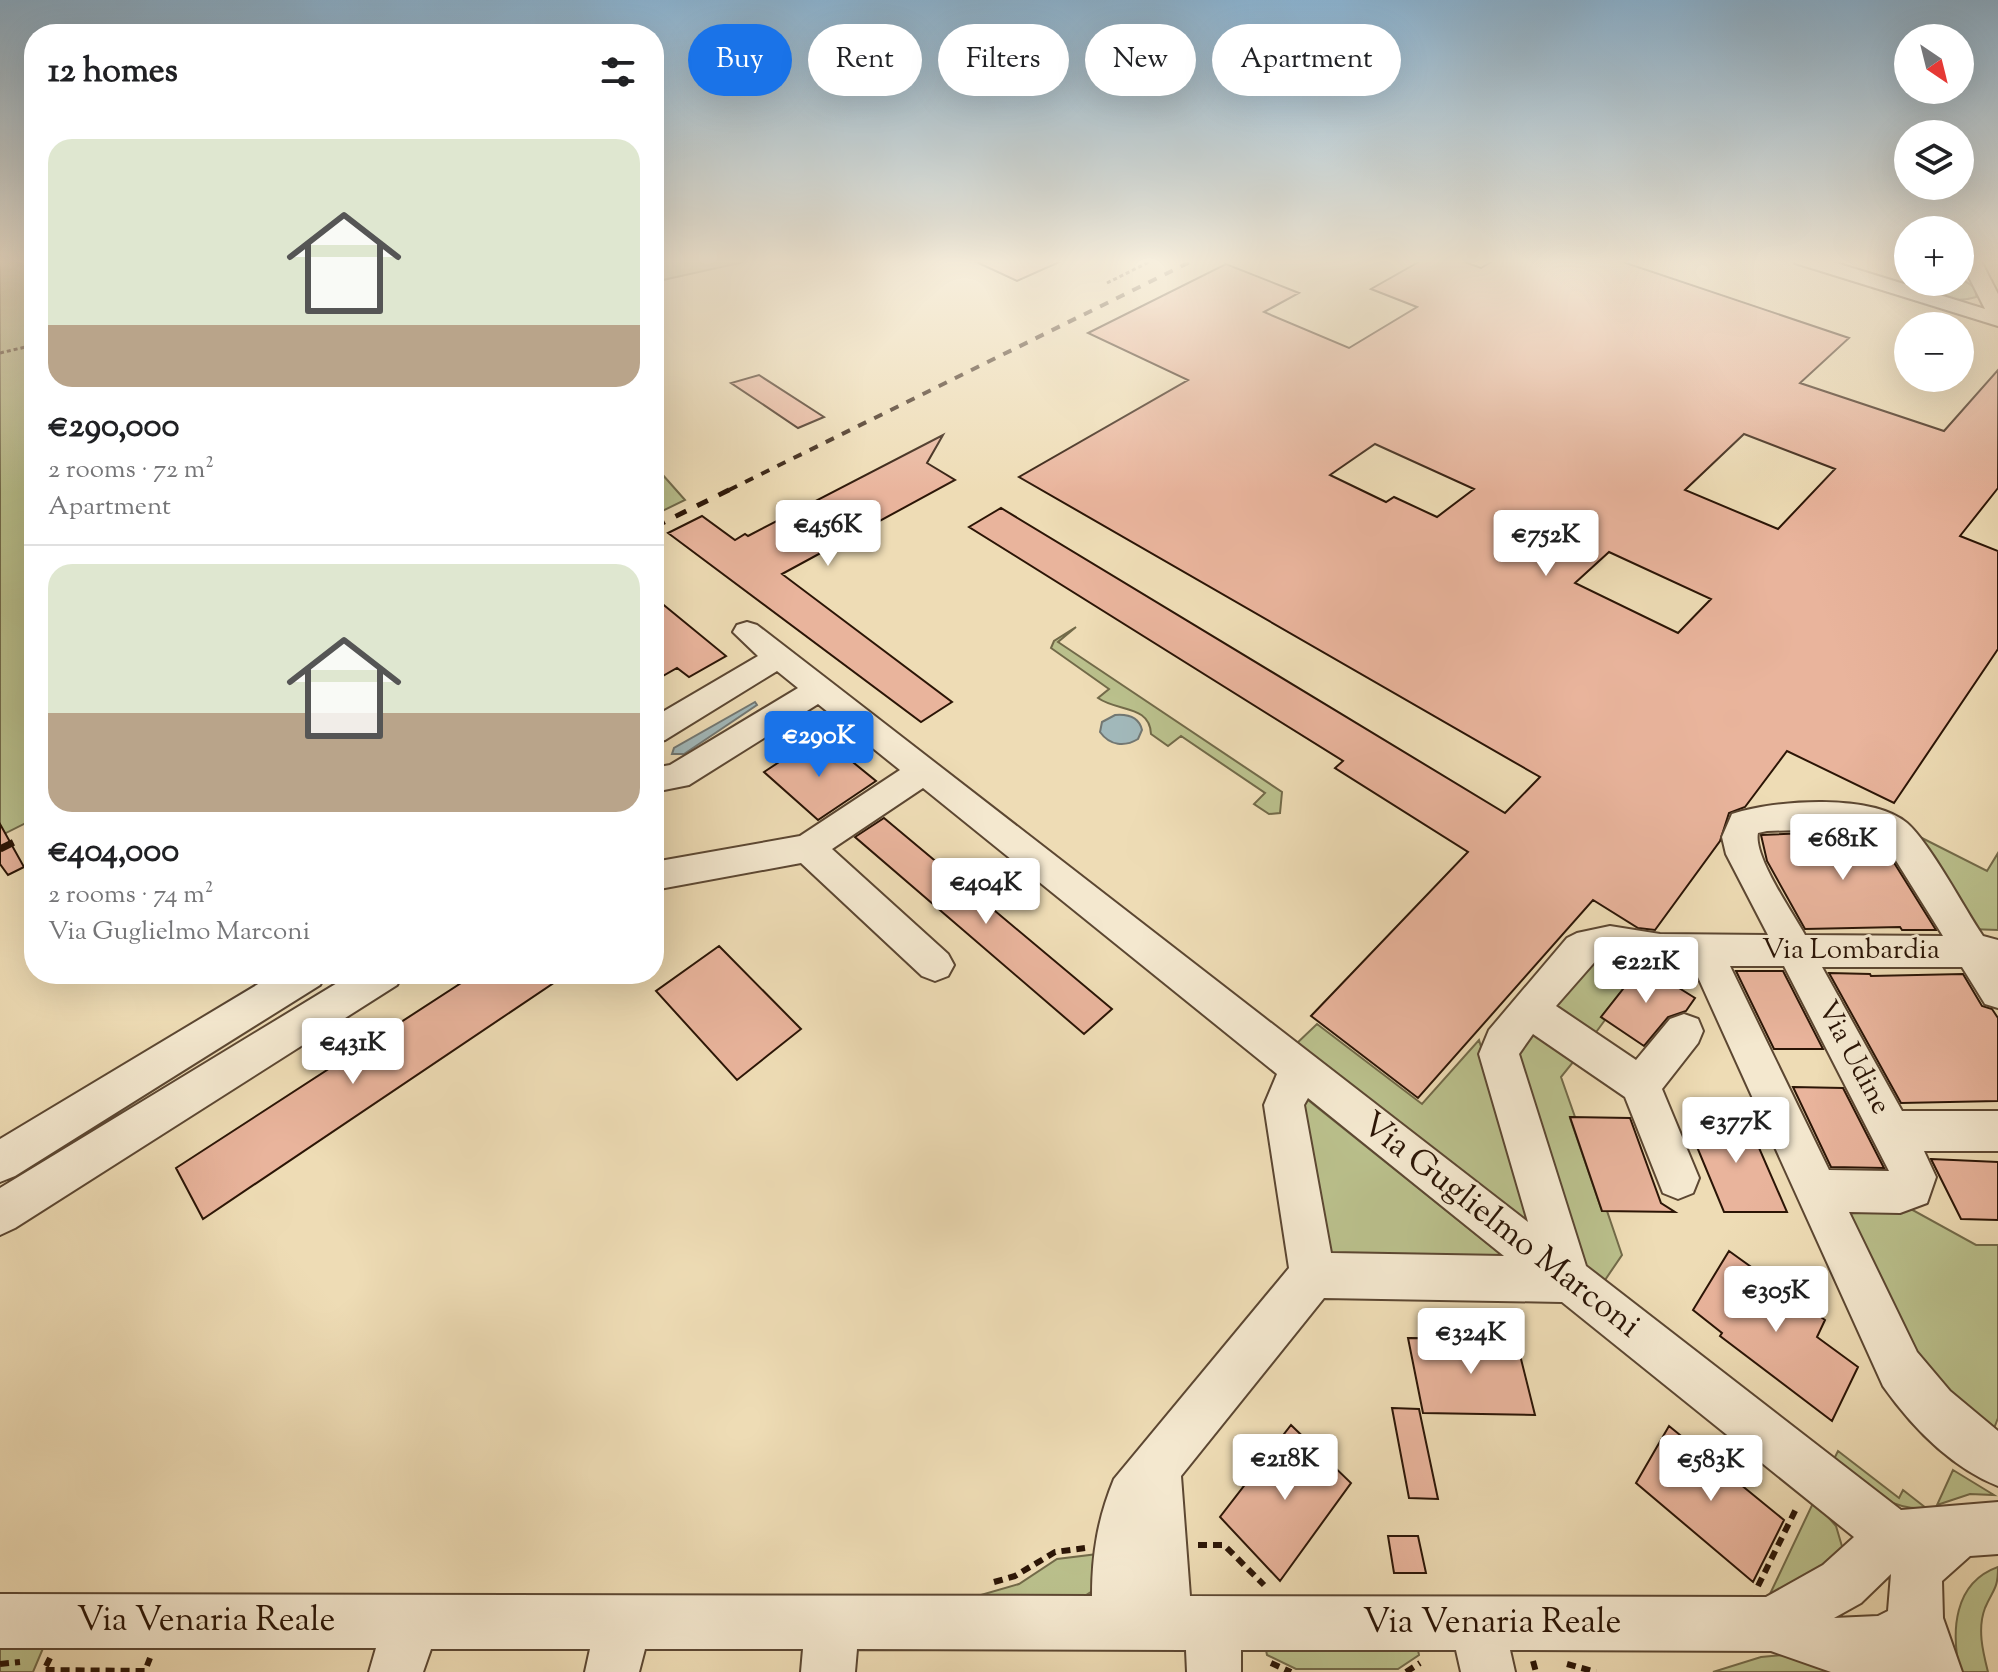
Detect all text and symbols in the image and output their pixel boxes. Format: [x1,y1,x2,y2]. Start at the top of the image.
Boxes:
chip: Buy [688,24,792,96]
chip: Rent [808,24,922,96]
chip: Filters [938,24,1069,96]
chip: New [1085,24,1196,96]
chip: Apartment [1212,24,1401,96]
north arrow [1894,24,1974,104]
map controls [1894,24,1974,392]
text: 12 homes [48,48,178,97]
icon: filters [596,50,640,94]
button: layers [1894,120,1974,200]
icon: home [272,191,416,335]
button: + [1894,216,1974,296]
button: − [1894,312,1974,392]
text: €290,000 [48,403,180,452]
text: 2 rooms · 72 m² [48,452,214,489]
text: Apartment [48,489,171,526]
pin: €456K [772,500,884,568]
text: €456K [794,507,862,544]
pin: €752K [1490,510,1602,578]
text: €752K [1512,517,1580,554]
icon: home [272,616,416,760]
pin: €290K [763,711,875,779]
text: €290K [782,718,856,755]
pin: €681K [1787,814,1899,882]
text: €681K [1808,821,1878,858]
text: €404,000 [48,828,179,877]
pin: €404K [930,858,1042,926]
text: €404K [950,865,1022,902]
text: 2 rooms · 74 m² [48,877,213,914]
text: Via Guglielmo Marconi [48,914,310,951]
street label: Via Lombardia [1762,931,1940,971]
pin: €221K [1590,937,1702,1005]
text: €221K [1612,944,1680,981]
street label: Via Udine [1806,994,1900,1122]
pin: €431K [297,1018,409,1086]
text: €431K [320,1025,386,1062]
pin: €377K [1680,1097,1792,1165]
street label: Via Guglielmo Marconi [1350,1101,1650,1351]
text: €377K [1700,1104,1772,1141]
pin: €305K [1720,1266,1832,1334]
text: €305K [1742,1273,1810,1310]
pin: €324K [1415,1308,1527,1376]
text: €324K [1436,1315,1506,1352]
pin: €218K [1229,1434,1341,1502]
pin: €583K [1655,1435,1767,1503]
text: €218K [1251,1441,1319,1478]
text: €583K [1677,1442,1745,1479]
street label: Via Venaria Reale [77,1597,335,1646]
street label: Via Venaria Reale [1363,1599,1621,1648]

